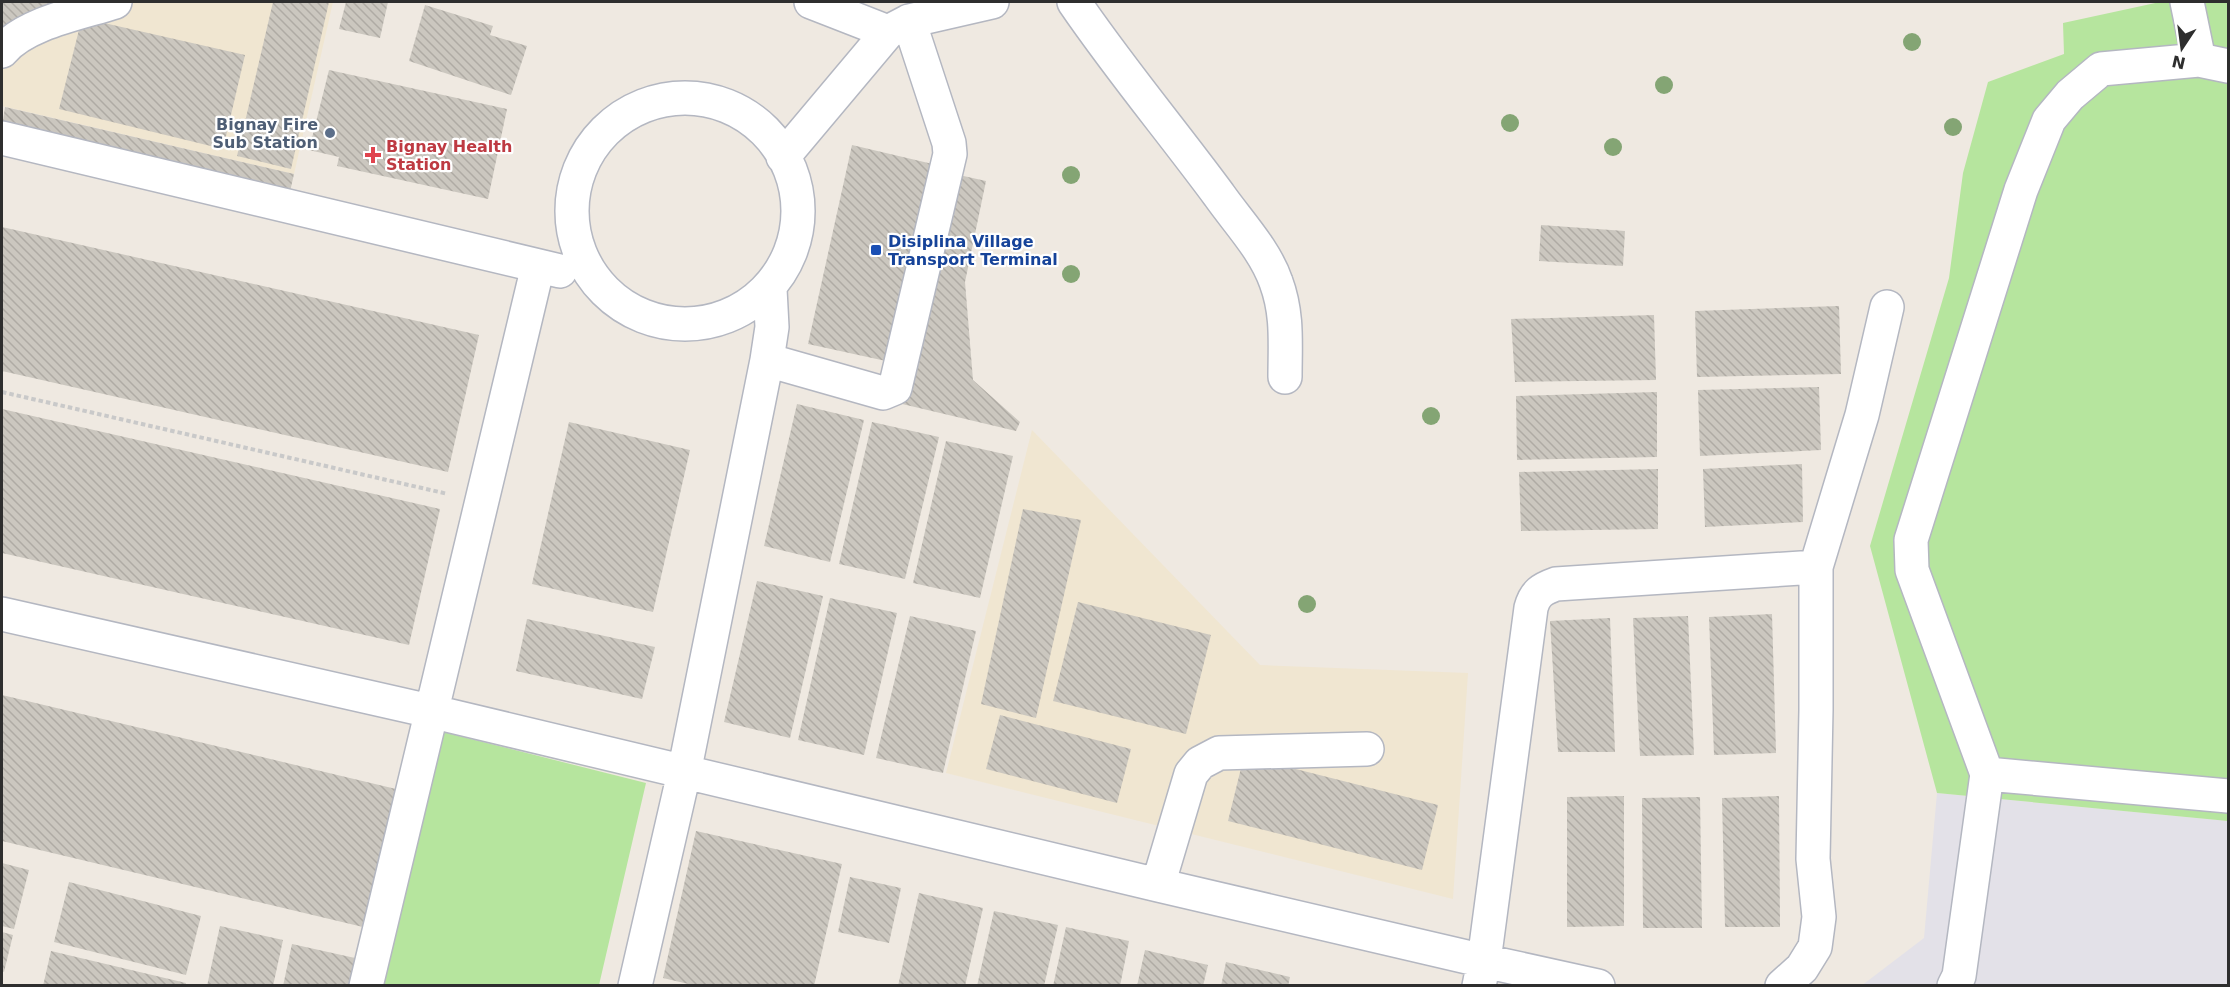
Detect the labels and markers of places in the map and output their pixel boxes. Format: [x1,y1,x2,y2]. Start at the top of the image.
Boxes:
place label: Bignay Fire Sub Station [213,115,318,152]
marker: Bignay Fire Sub Station [323,126,337,140]
place label: Bignay Health Station [386,137,512,174]
marker: Bignay Health Station [364,146,382,164]
place label: Disiplina Village Transport Terminal [888,232,1058,269]
marker: Disiplina Village Transport Terminal [869,243,883,257]

